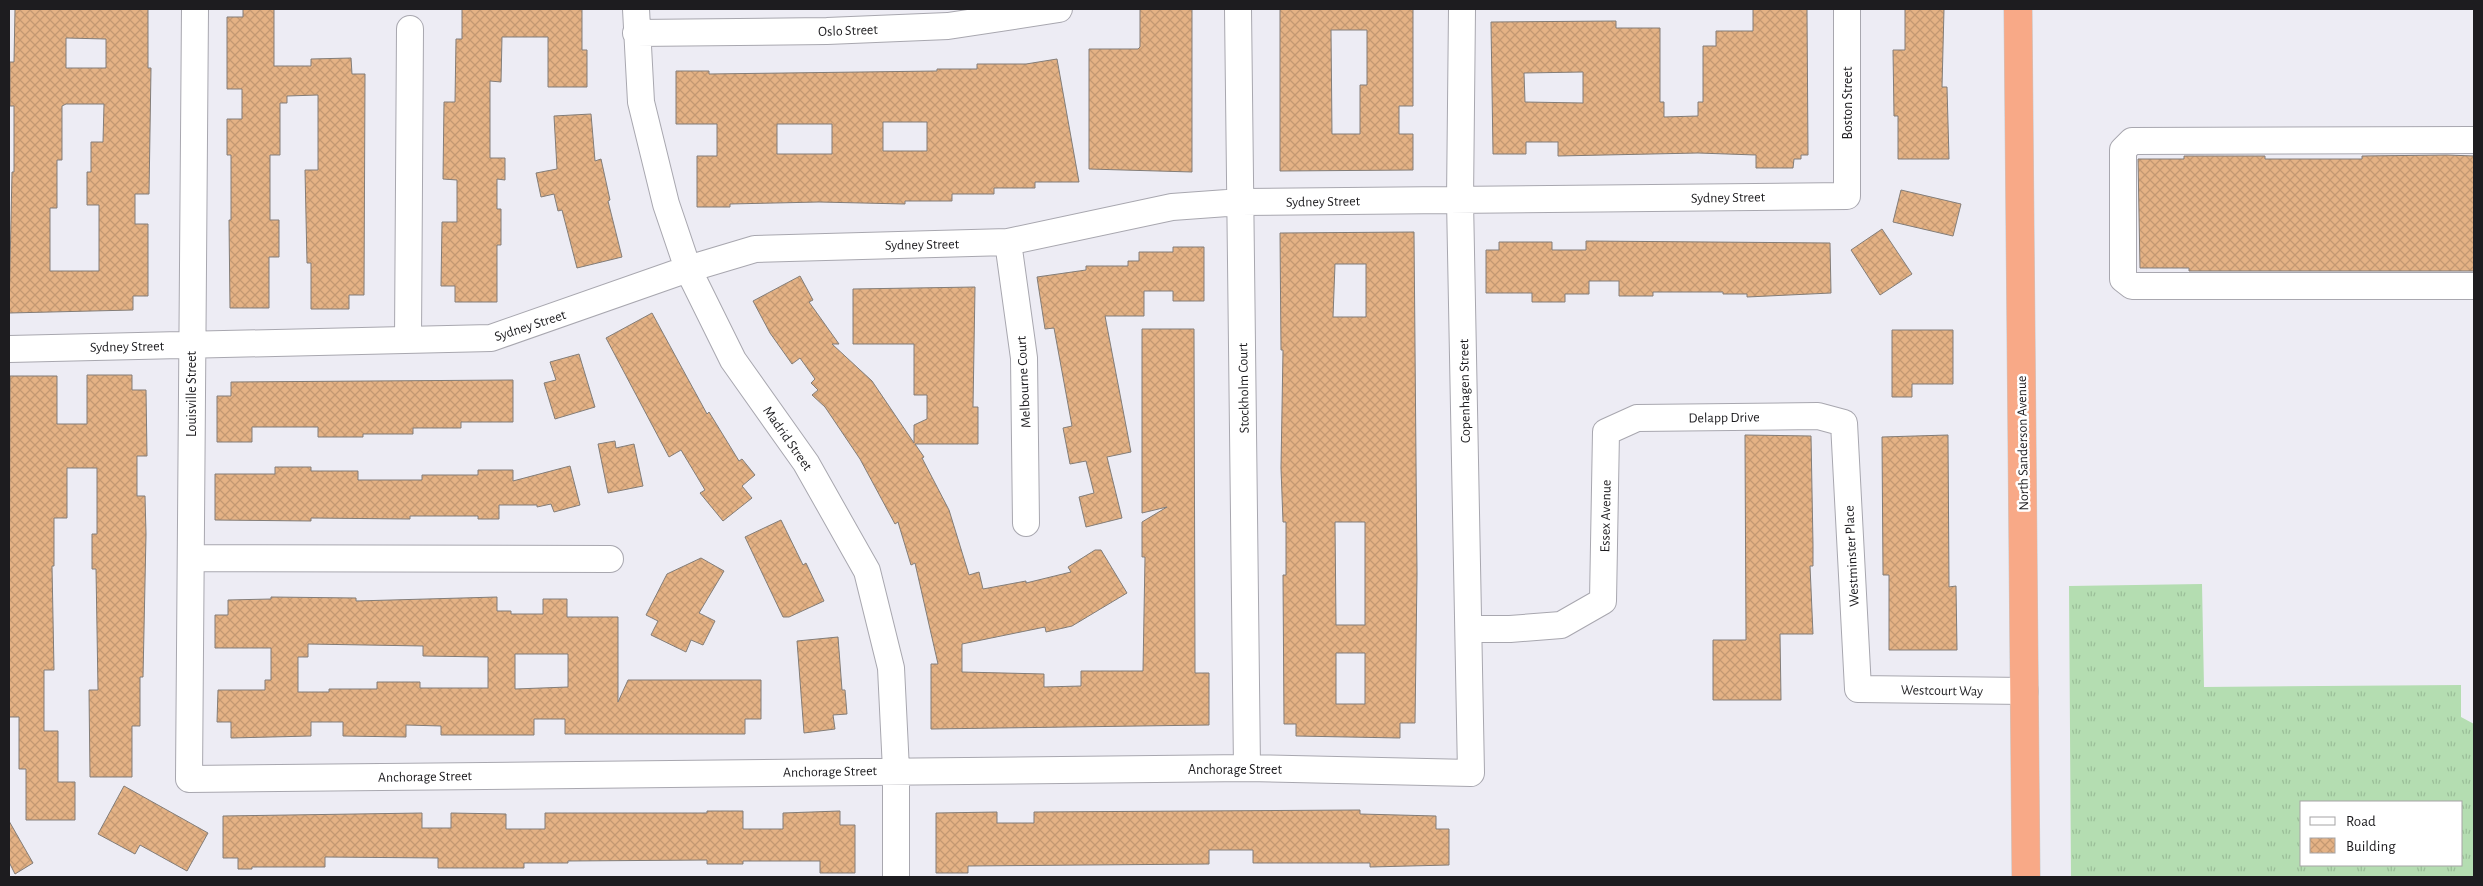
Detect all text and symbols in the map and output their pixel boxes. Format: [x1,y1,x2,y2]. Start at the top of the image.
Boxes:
street label: Oslo Street [818,23,879,39]
street label: Boston Street [1841,66,1855,139]
street label: Sydney Street [1691,190,1766,206]
street label: Sydney Street [1286,194,1361,210]
street label: Sydney Street [885,237,960,253]
street label: Sydney Street [493,308,568,344]
street label: Melbourne Court [1015,335,1033,428]
street label: Copenhagen Street [1457,338,1473,443]
street label: Sydney Street [90,339,165,355]
street label: Stockholm Court [1236,342,1252,433]
street label: Louisville Street [185,350,199,437]
street label: North Sanderson Avenue [2015,375,2031,511]
street label: Madrid Street [760,404,815,474]
street label: Delapp Drive [1688,410,1760,426]
street label: Essex Avenue [1598,480,1614,553]
street label: Westminster Place [1842,505,1862,607]
street label: Westcourt Way [1901,683,1983,699]
street label: Anchorage Street [1188,763,1283,777]
street label: Anchorage Street [783,764,878,780]
street label: Anchorage Street [378,769,473,785]
legend [2300,801,2463,866]
text: Road [2346,814,2376,829]
text: Building [2346,839,2396,854]

